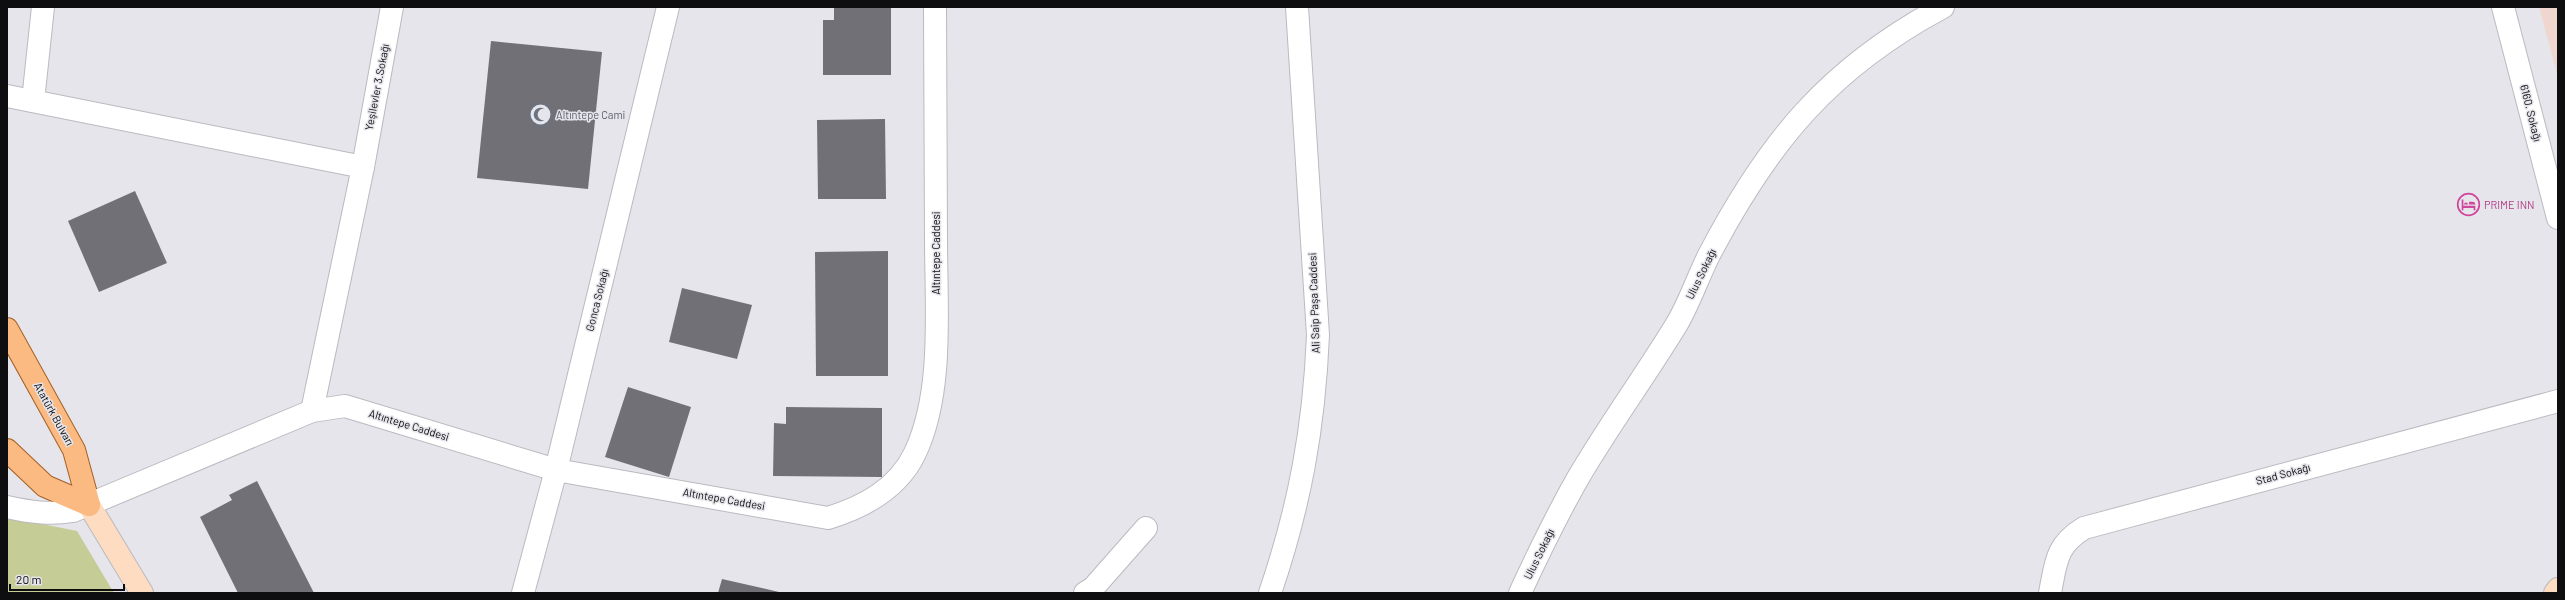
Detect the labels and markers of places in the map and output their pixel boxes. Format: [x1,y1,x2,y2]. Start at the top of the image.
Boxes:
mosque icon: Altıntepe Cami [527,102,553,128]
place label: Altıntepe Cami [556,108,626,121]
hotel icon: PRIME INN [2456,192,2482,218]
place label: PRIME INN [2484,198,2534,211]

